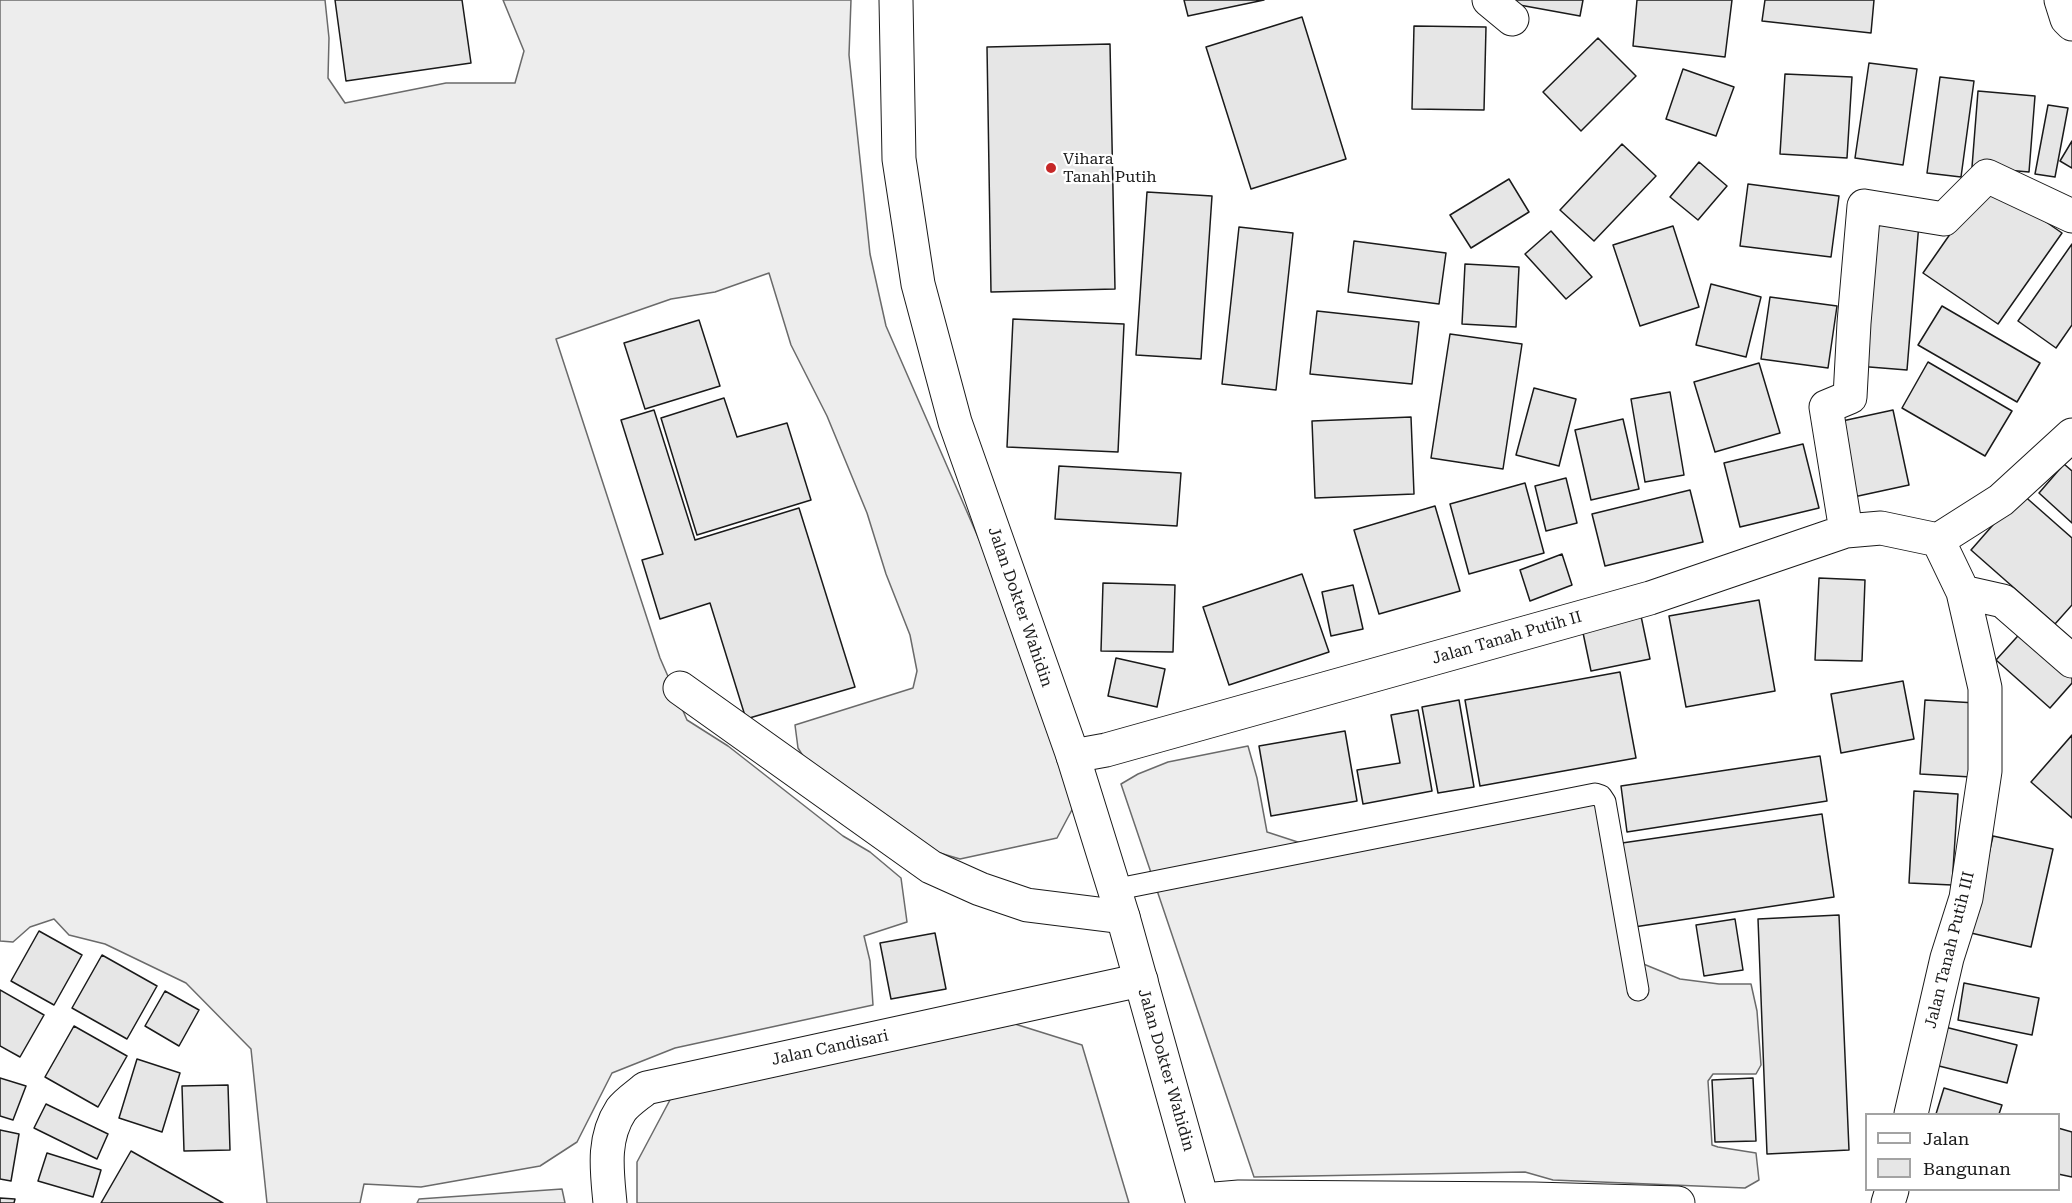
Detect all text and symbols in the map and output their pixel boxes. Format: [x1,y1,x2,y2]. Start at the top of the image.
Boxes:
place label: Vihara Tanah Putih [1063,149,1157,187]
marker: Vihara Tanah Putih [1044,161,1058,175]
street label: Jalan Dokter Wahidin [984,524,1056,690]
street label: Jalan Tanah Putih II [1430,607,1584,669]
street label: Jalan Tanah Putih III [1921,870,1979,1030]
street label: Jalan Dokter Wahidin [1134,986,1198,1154]
street label: Jalan Candisari [770,1026,890,1070]
legend [1865,1113,2060,1191]
text: Jalan [1923,1128,1969,1149]
text: Bangunan [1923,1158,2011,1179]

